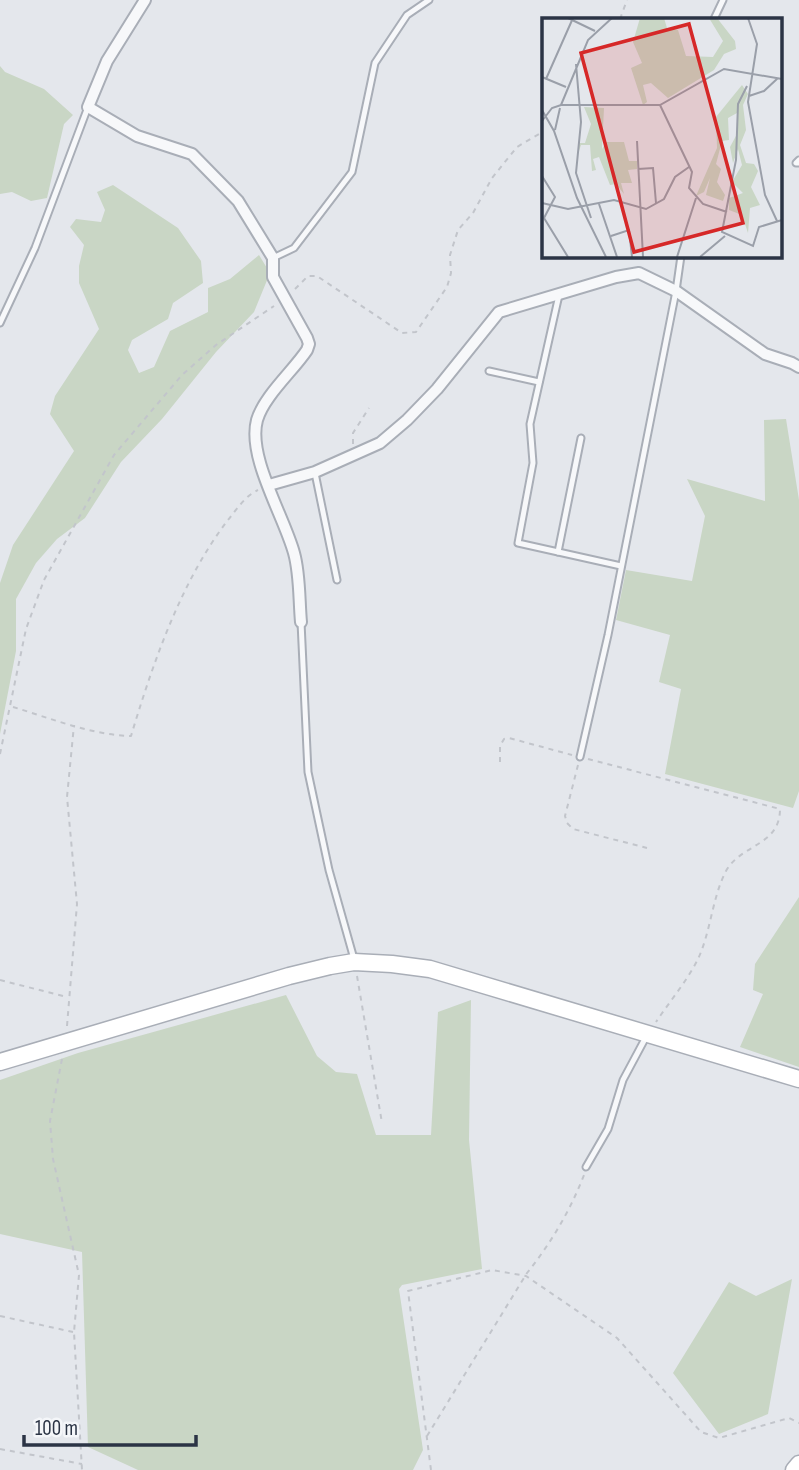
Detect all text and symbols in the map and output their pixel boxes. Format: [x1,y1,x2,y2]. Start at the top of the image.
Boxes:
inset map [542,18,782,257]
scale bar [24,1404,196,1448]
text: 100 m [35,1416,78,1441]

